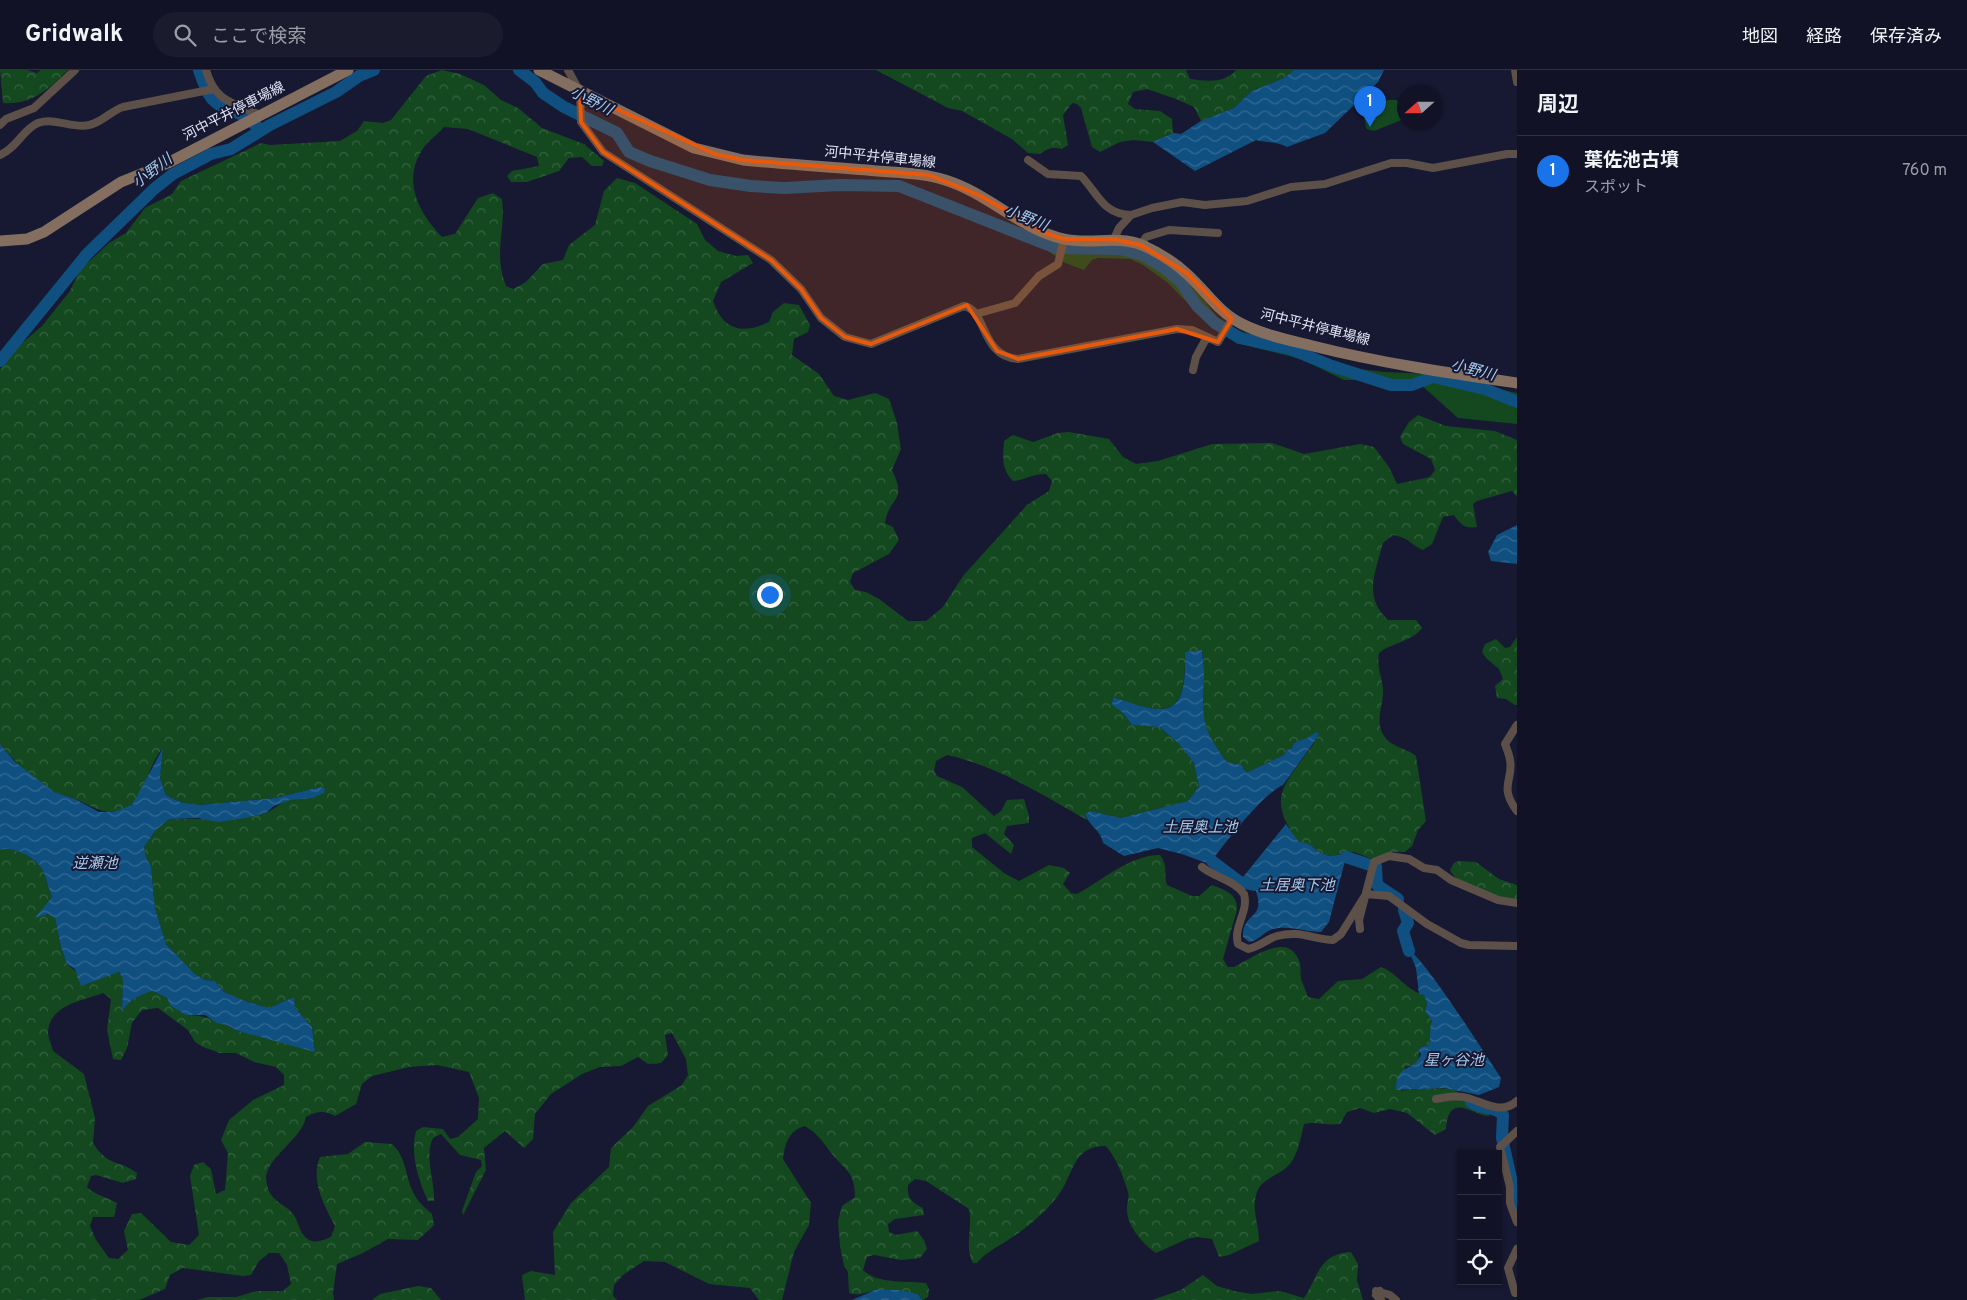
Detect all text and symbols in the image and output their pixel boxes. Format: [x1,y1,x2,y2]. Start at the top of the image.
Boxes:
search box [153,12,503,57]
text: Gridwalk [25,20,123,50]
icon: search [171,21,199,49]
text: ここで検索 [211,25,306,49]
text: 地図 [1742,26,1778,49]
text: 経路 [1806,26,1842,49]
text: 保存済み [1870,26,1942,49]
street label: 河中平井停車場線 [180,78,288,145]
water label: 小野川 [567,83,617,122]
north arrow [1397,85,1442,130]
pin: 1 [1354,86,1386,127]
text: 周辺 [1537,92,1579,119]
street label: 河中平井停車場線 [823,143,937,172]
text: 葉佐池古墳 [1584,149,1679,173]
water label: 小野川 [129,150,178,193]
text: 1 [1550,161,1556,181]
text: 760 m [1902,161,1947,181]
text: スポット [1584,178,1648,198]
water label: 小野川 [1002,202,1052,237]
street label: 河中平井停車場線 [1259,305,1372,350]
water label: 小野川 [1449,356,1499,387]
your location [757,582,783,608]
water label: 土居奥上池 [1162,819,1239,838]
water label: 逆瀬池 [72,855,119,874]
water label: 土居奥下池 [1259,877,1336,896]
water label: 星ヶ谷池 [1424,1052,1486,1071]
map controls [1457,1150,1502,1285]
button: + [1457,1150,1502,1195]
button: − [1457,1195,1502,1240]
button: locate [1457,1240,1502,1285]

